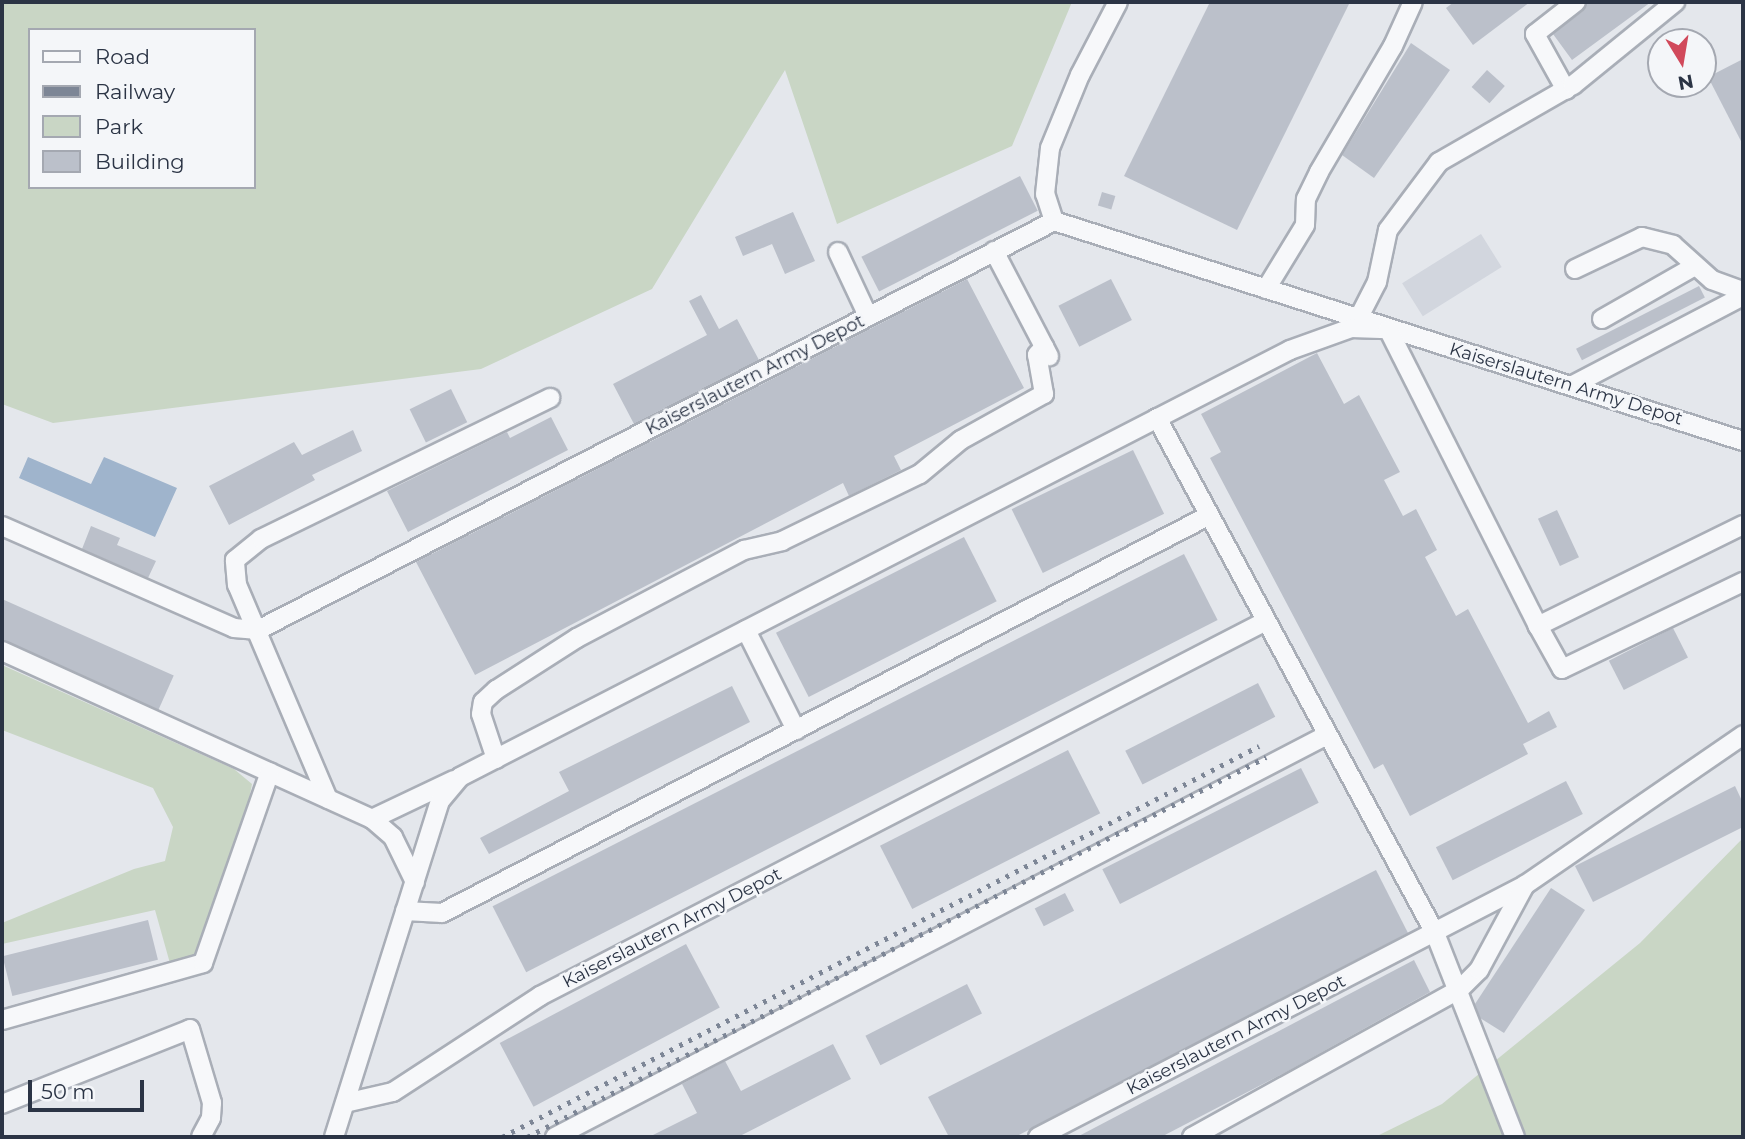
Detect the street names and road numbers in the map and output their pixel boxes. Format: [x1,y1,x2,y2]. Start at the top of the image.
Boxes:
street label: Kaiserslautern Army Depot [642,310,868,440]
street label: Kaiserslautern Army Depot [1447,338,1685,430]
street label: Kaiserslautern Army Depot [559,863,785,993]
street label: Kaiserslautern Army Depot [1123,970,1349,1100]

